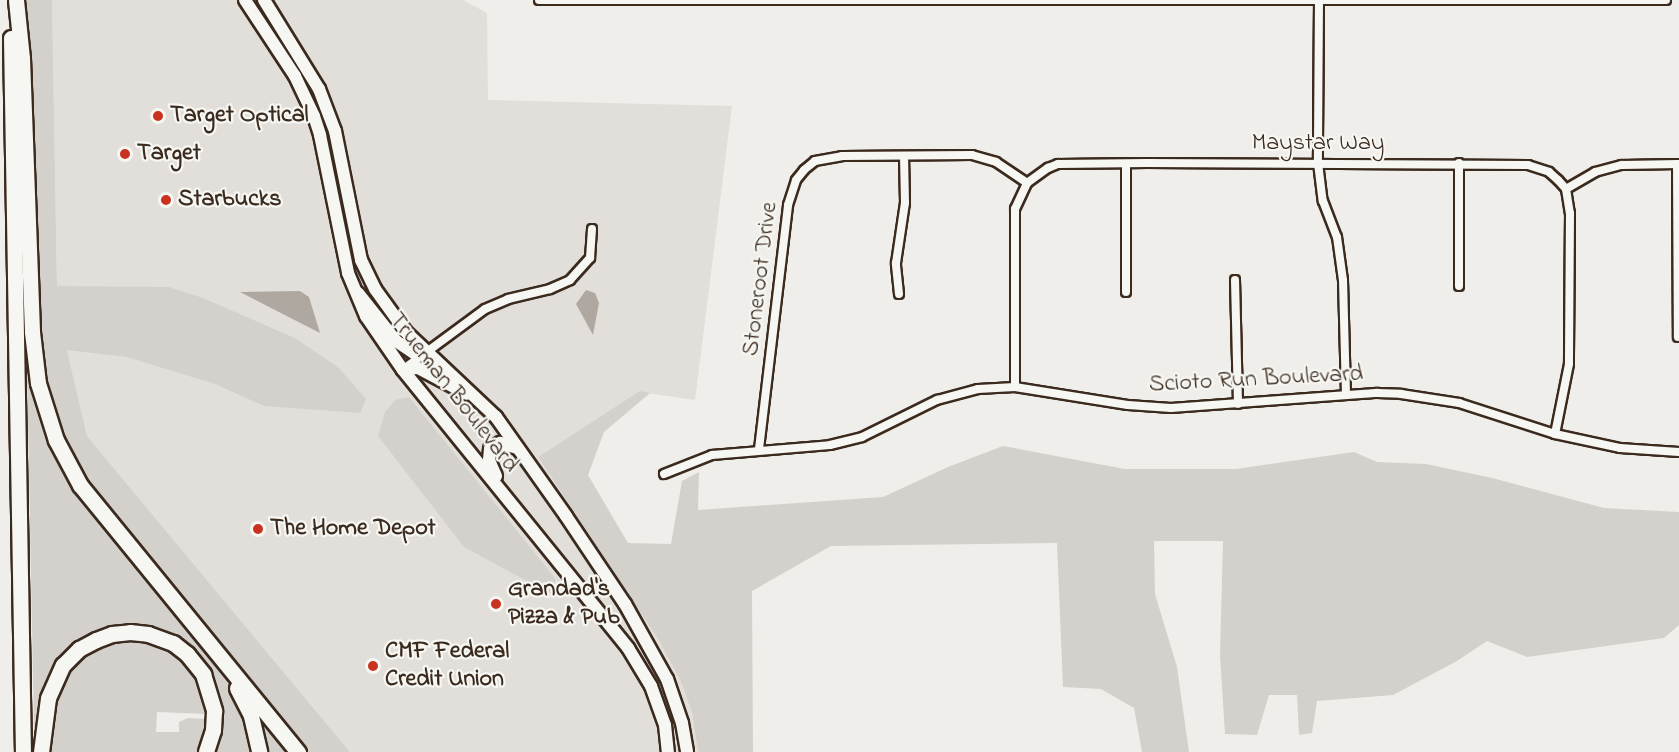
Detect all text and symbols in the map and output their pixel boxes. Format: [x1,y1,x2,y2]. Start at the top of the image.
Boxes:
place label: Target Optical [170,102,309,130]
marker: Target Optical [151,109,165,123]
street label: Maystar Way [1252,130,1384,158]
place label: Target [137,140,201,168]
marker: Target [118,147,132,161]
place label: Starbucks [178,186,282,214]
marker: Starbucks [159,193,173,207]
street label: Stoneroot Drive [737,200,785,358]
street label: Trueman Boulevard [382,307,524,479]
street label: Scioto Run Boulevard [1148,360,1364,400]
place label: The Home Depot [270,515,436,543]
marker: The Home Depot [251,522,265,536]
place label: Grandad's Pizza & Pub [508,576,620,632]
marker: Grandad's Pizza & Pub [489,597,503,611]
place label: CMF Federal Credit Union [385,638,509,694]
marker: CMF Federal Credit Union [366,659,380,673]

